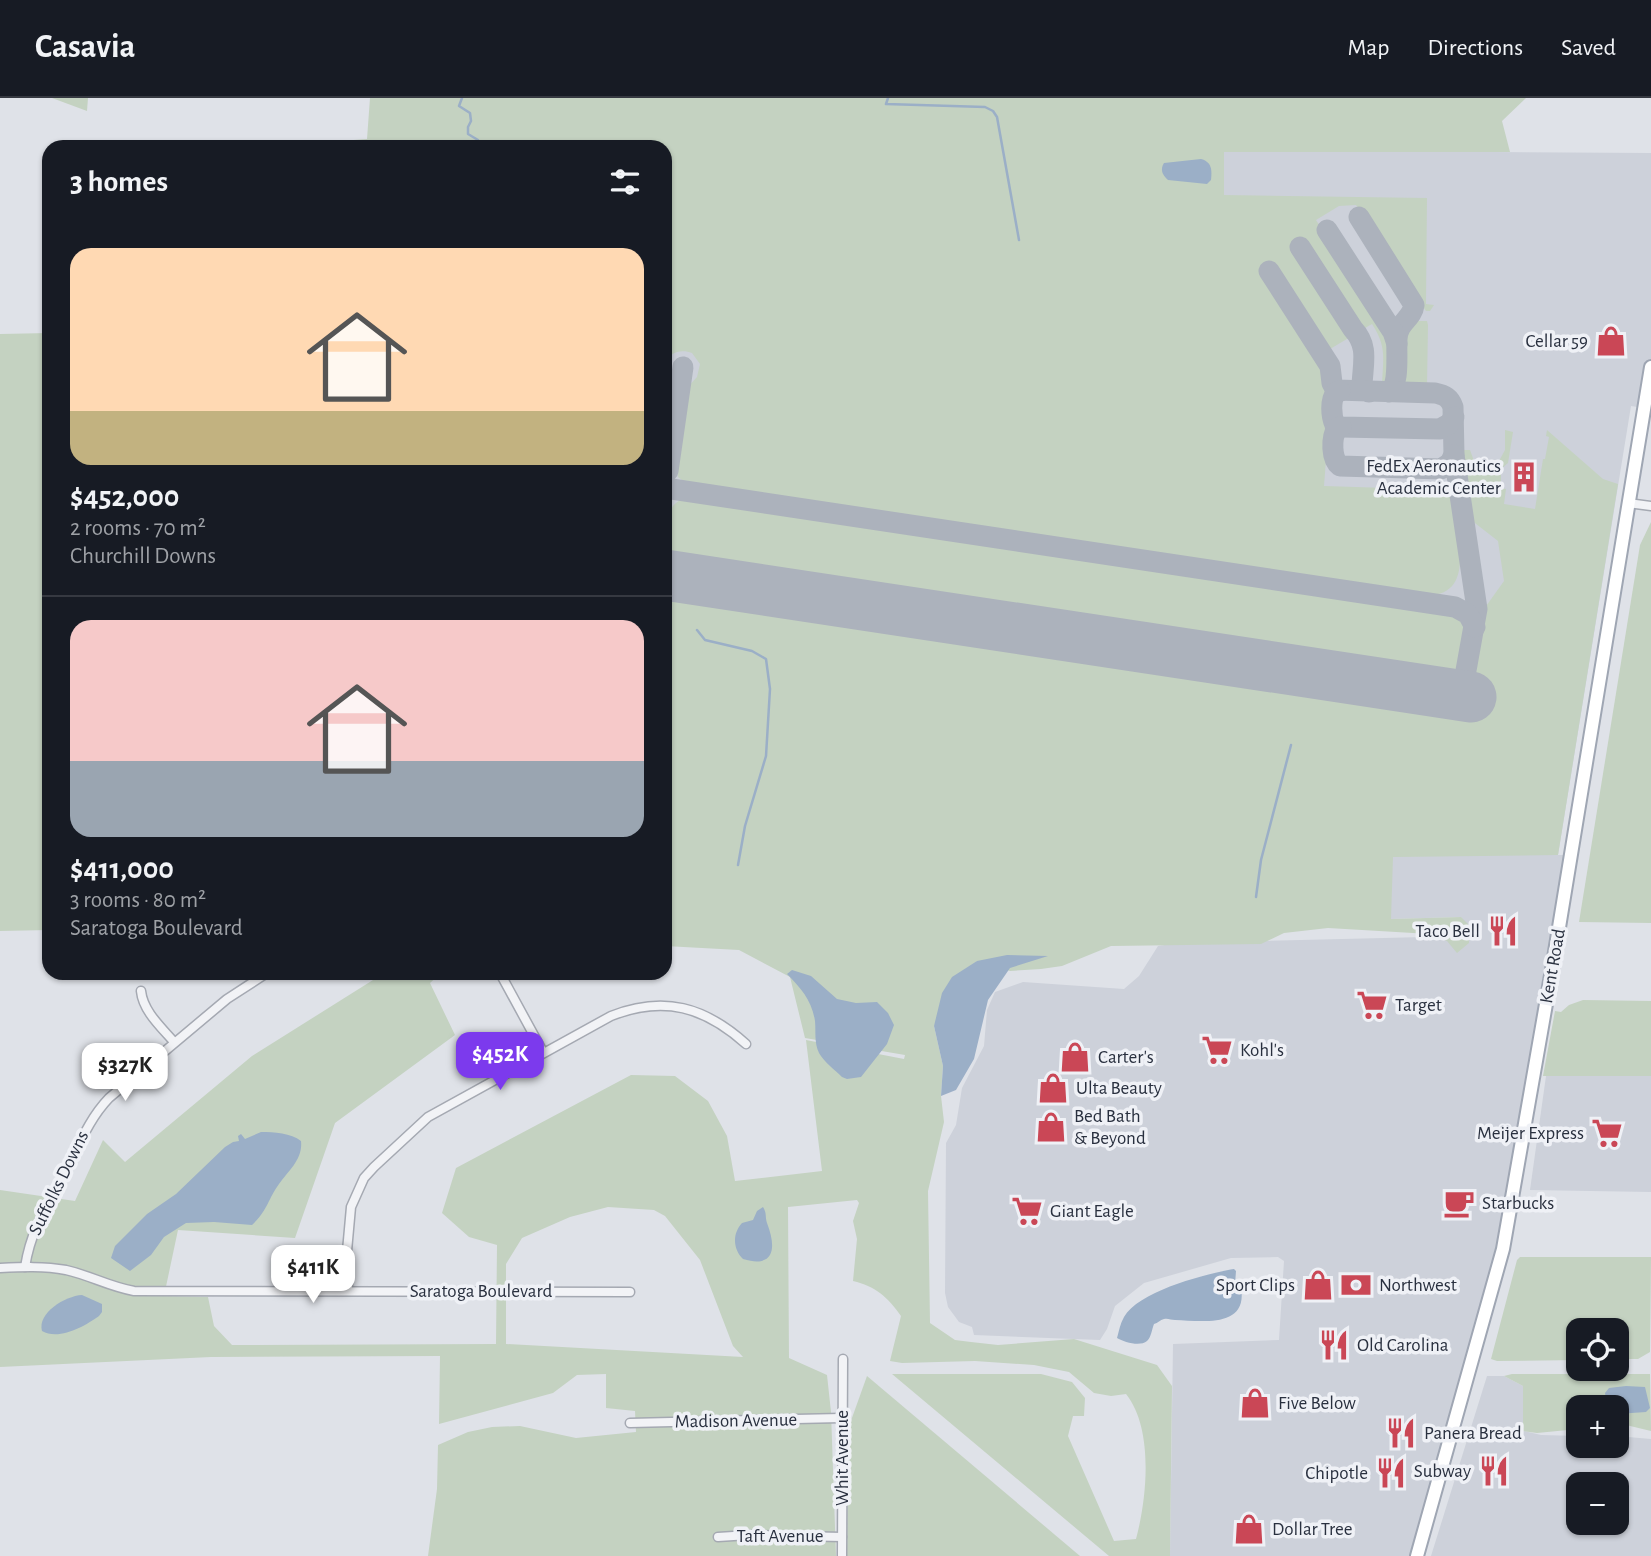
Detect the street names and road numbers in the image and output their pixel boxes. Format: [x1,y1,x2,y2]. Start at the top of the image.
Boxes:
street label: Kent Road [1537,927,1569,1005]
street label: Suffolks Downs [26,1128,92,1238]
street label: Saratoga Boulevard [410,1282,553,1301]
street label: Madison Avenue [675,1410,797,1432]
street label: Whit Avenue [833,1410,852,1506]
street label: Taft Avenue [736,1527,824,1546]

